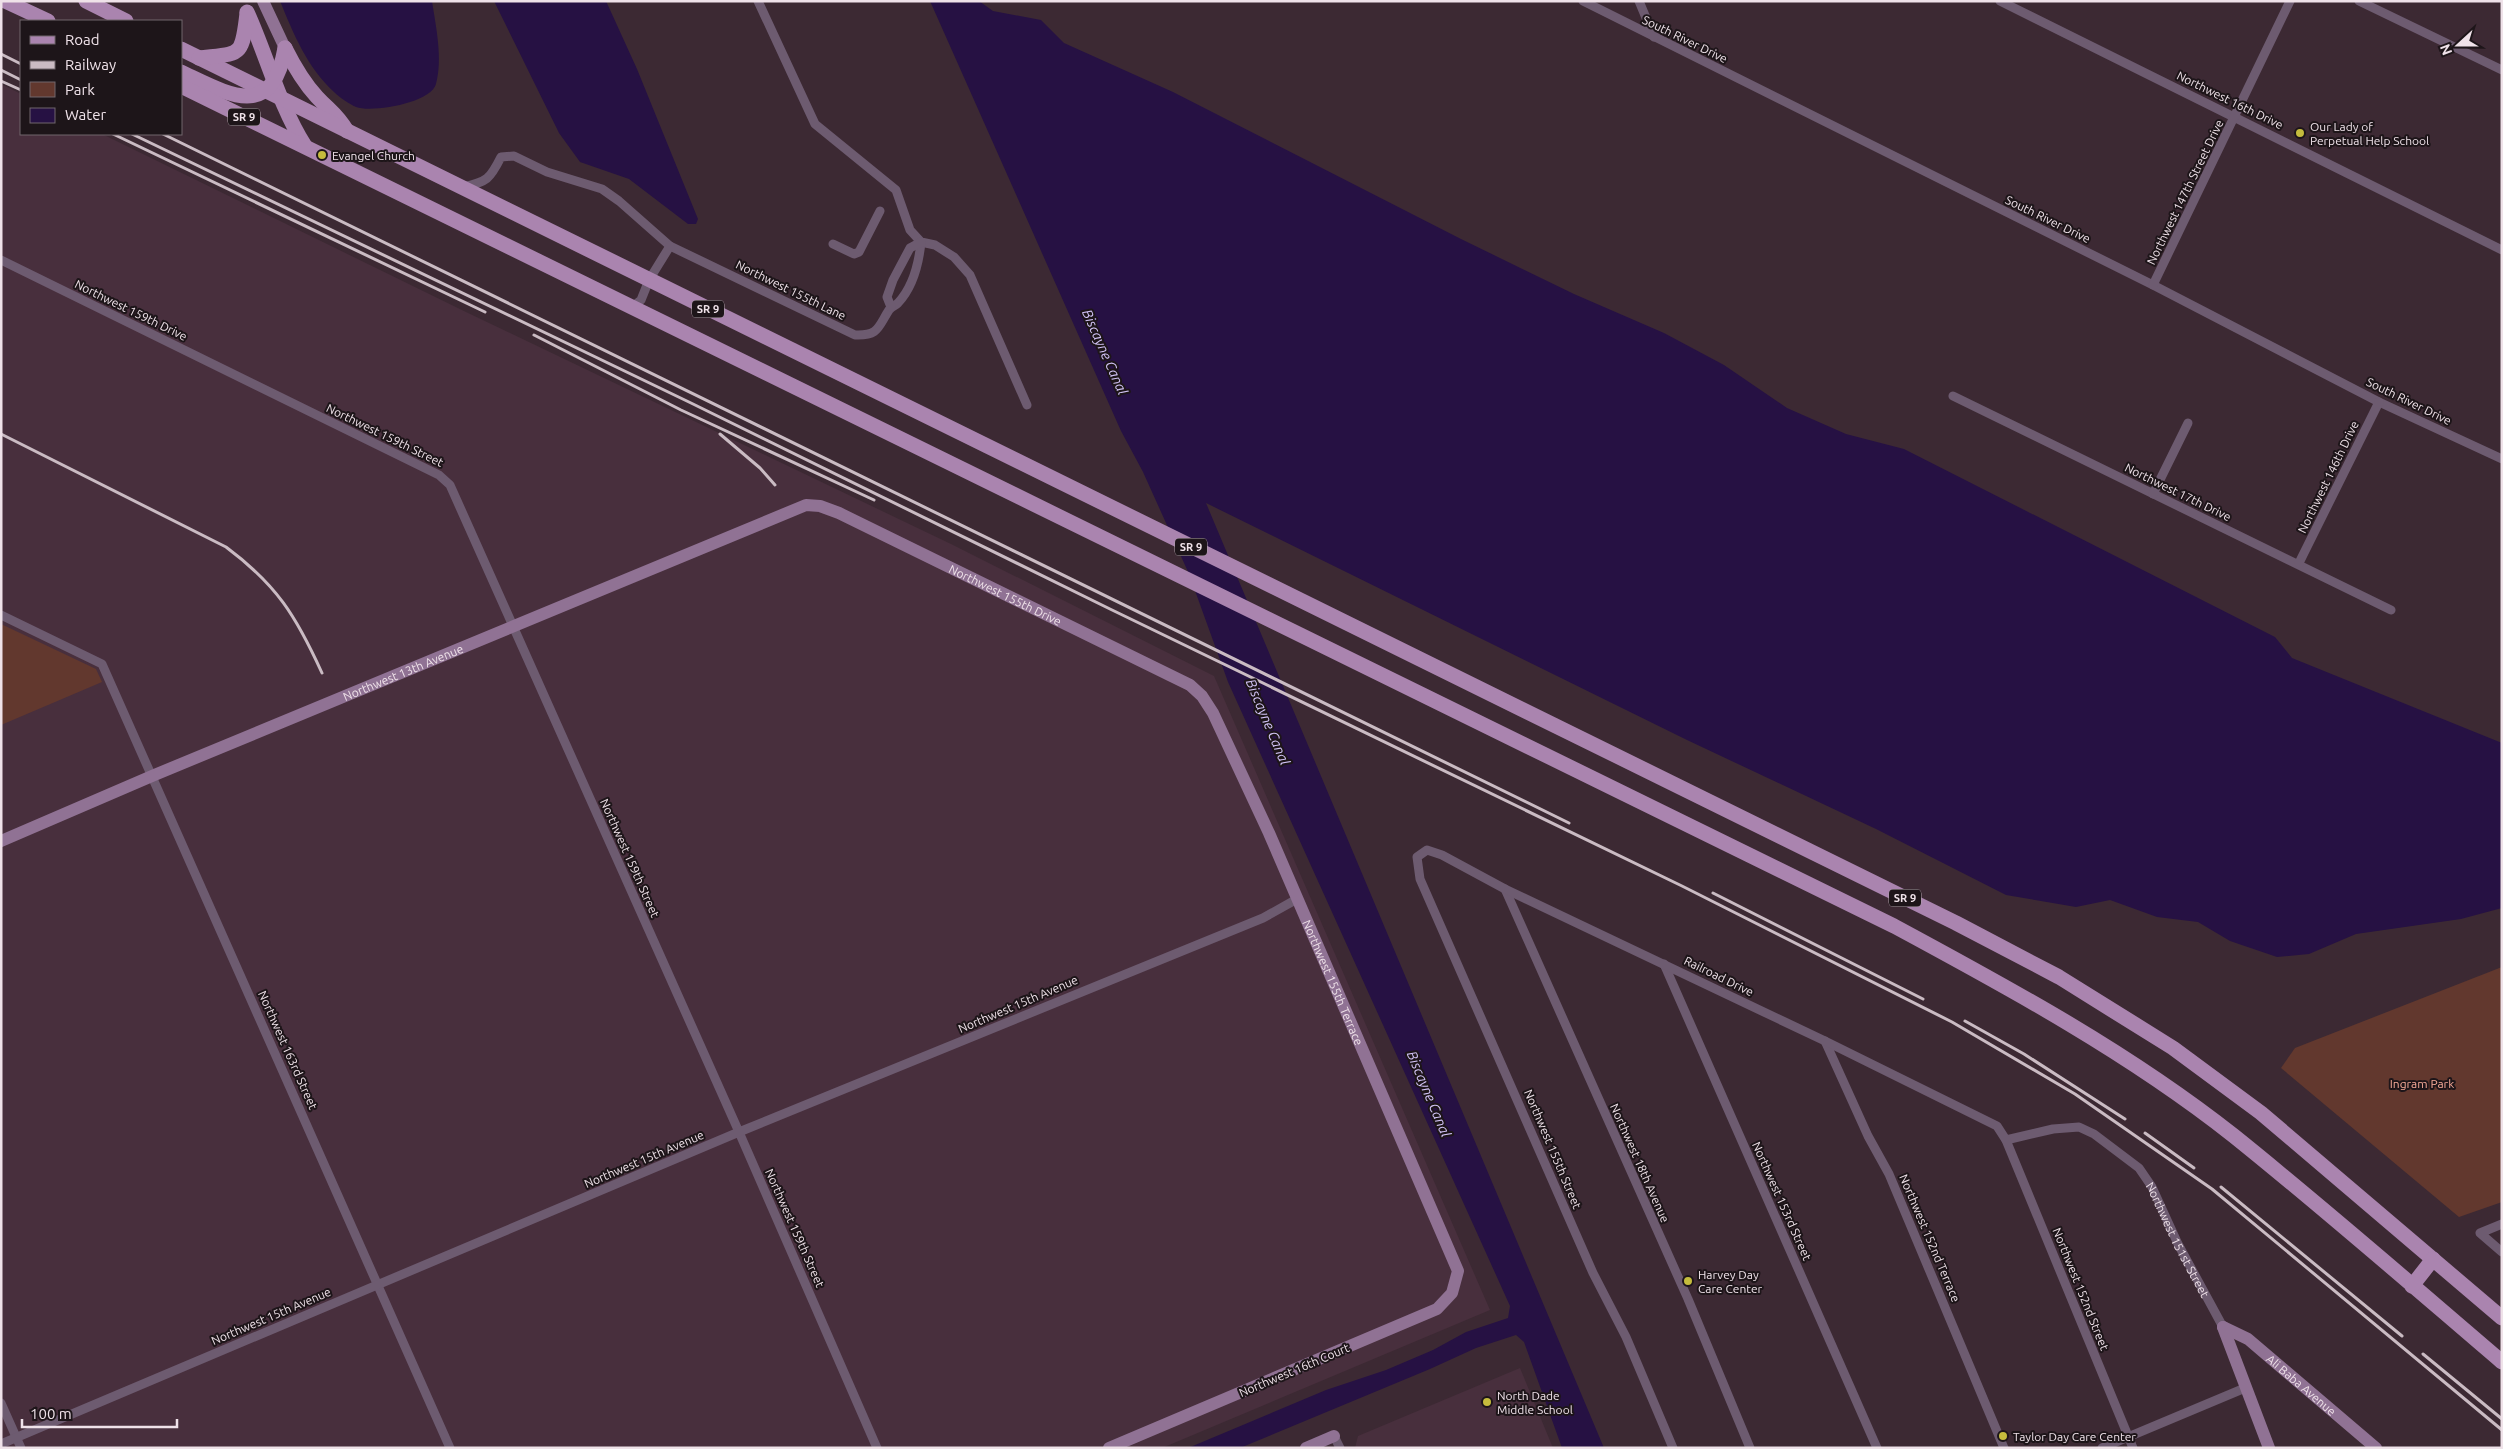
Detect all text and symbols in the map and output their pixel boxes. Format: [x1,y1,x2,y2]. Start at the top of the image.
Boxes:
street label: South River Drive [1640,13,1730,65]
legend [20,20,182,135]
north arrow [2433,20,2483,70]
text: Road [65,31,100,48]
text: N [2437,42,2455,57]
text: Railway [65,56,116,73]
street label: Northwest 16th Drive [2175,69,2285,131]
text: Park [65,81,95,98]
text: Water [65,106,106,123]
road number: SR 9 [228,108,260,125]
street label: Northwest 147th Street Drive [2144,117,2226,267]
place label: Our Lady of Perpetual Help School [2310,120,2429,147]
marker: Our Lady of Perpetual Help School [2294,127,2306,139]
marker: Evangel Church [316,149,328,161]
place label: Evangel Church [332,149,415,162]
street label: South River Drive [2003,193,2093,245]
street label: Northwest 155th Lane [734,258,848,322]
street label: Northwest 159th Drive [73,277,189,343]
road number: SR 9 [692,300,724,318]
water label: Biscayne Canal [1079,307,1131,397]
street label: South River Drive [2364,375,2454,427]
street label: Northwest 159th Street [324,401,446,469]
street label: Northwest 146th Drive [2295,419,2361,535]
street label: Northwest 17th Drive [2123,461,2233,523]
road number: SR 9 [1175,538,1207,556]
street label: Northwest 155th Drive [947,562,1064,628]
street label: Northwest 13th Avenue [341,641,465,703]
water label: Biscayne Canal [1243,677,1293,768]
street label: Northwest 159th Street [598,797,662,920]
road number: SR 9 [1889,890,1921,906]
street label: Northwest 155th Terrace [1301,918,1366,1047]
street label: Railroad Drive [1682,954,1756,998]
street label: Northwest 15th Avenue [956,973,1080,1035]
street label: Northwest 163rd Street [256,989,320,1112]
water label: Biscayne Canal [1404,1049,1454,1140]
park label: Ingram Park [2390,1077,2454,1090]
street label: Northwest 155th Street [1522,1087,1584,1211]
street label: Northwest 18th Avenue [1608,1102,1672,1224]
street label: Northwest 15th Avenue [582,1128,706,1190]
street label: Northwest 153rd Street [1750,1140,1814,1263]
street label: Northwest 159th Street [763,1167,827,1290]
street label: Northwest 152nd Terrace [1897,1172,1963,1304]
street label: Northwest 151st Street [2144,1179,2212,1300]
street label: Northwest 152nd Street [2050,1226,2112,1352]
place label: Harvey Day Care Center [1698,1268,1763,1295]
marker: Harvey Day Care Center [1682,1275,1694,1287]
street label: Northwest 15th Avenue [209,1285,333,1347]
street label: Northwest 16th Court [1237,1341,1351,1399]
street label: Ali Baba Avenue [2264,1351,2339,1418]
place label: North Dade Middle School [1497,1389,1573,1416]
scale bar [22,1396,178,1428]
marker: North Dade Middle School [1481,1396,1493,1408]
text: 100 m [30,1405,72,1422]
marker: Taylor Day Care Center [1997,1430,2009,1442]
place label: Taylor Day Care Center [2013,1430,2136,1443]

